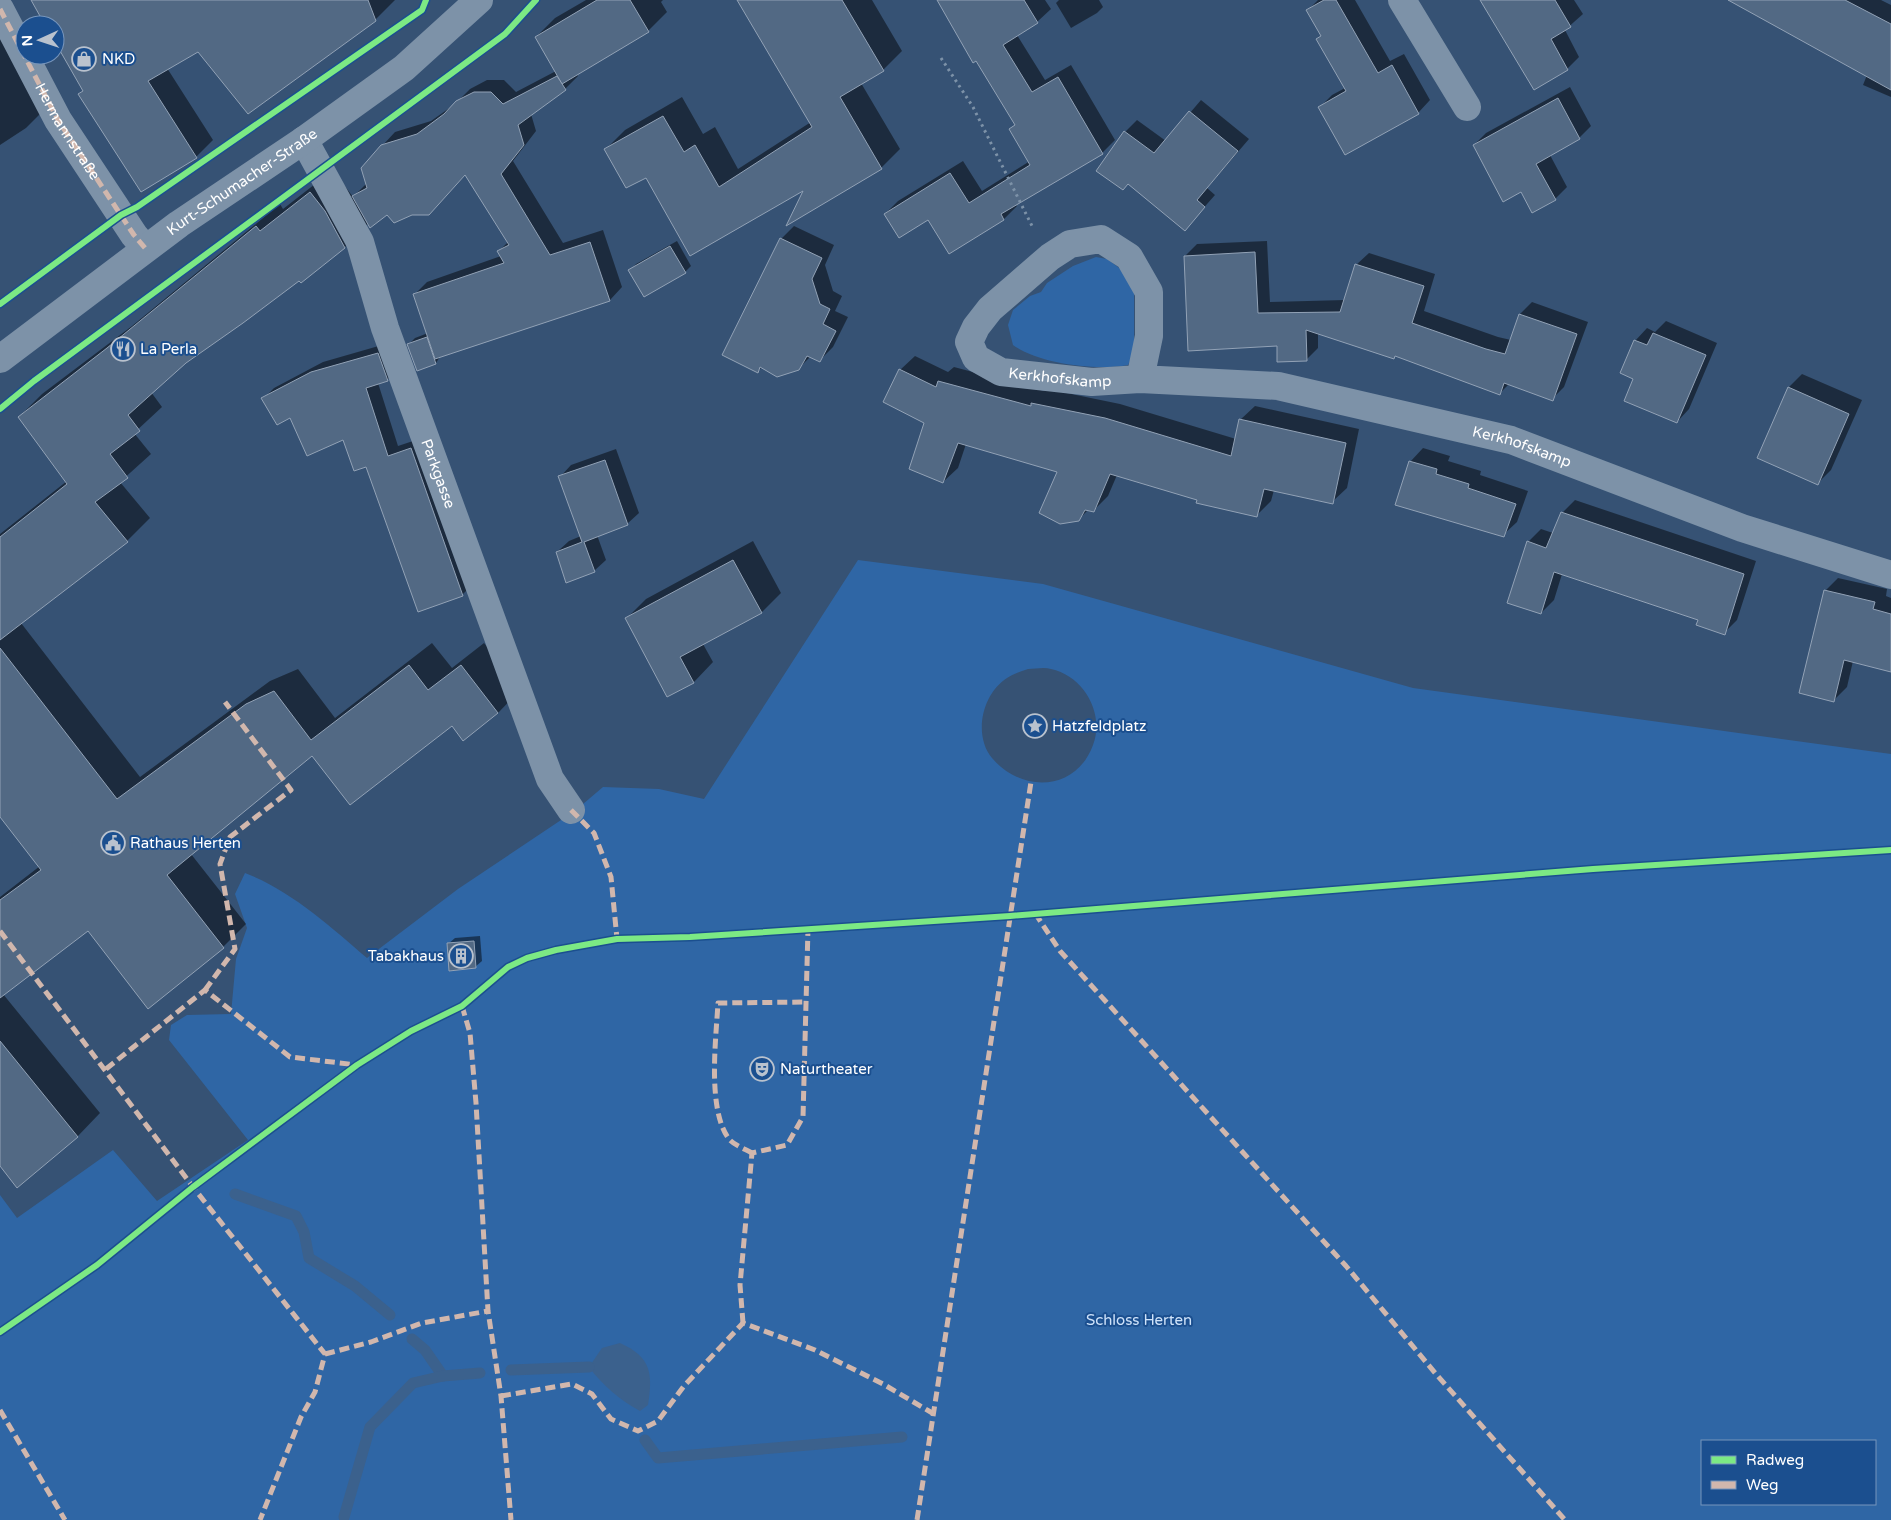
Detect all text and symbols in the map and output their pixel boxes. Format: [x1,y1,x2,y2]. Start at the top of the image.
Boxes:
north arrow [15,15,65,65]
text: N [19,35,36,47]
shop icon: NKD [71,46,97,72]
place label: NKD [102,50,135,68]
street label: Hermannstraße [31,80,104,183]
street label: Kurt-Schumacher-Straße [163,124,321,239]
restaurant icon: La Perla [110,336,136,362]
place label: La Perla [140,340,197,358]
street label: Kerkhofskamp [1008,364,1112,391]
street label: Kerkhofskamp [1471,422,1574,471]
street label: Parkgasse [417,436,459,511]
place icon: Hatzfeldplatz [1022,713,1048,739]
place label: Hatzfeldplatz [1052,717,1146,735]
public building icon: Rathaus Herten [100,830,126,856]
place label: Rathaus Herten [130,834,241,852]
building icon: Tabakhaus [448,943,474,969]
place label: Tabakhaus [368,947,444,965]
theatre icon: Naturtheater [749,1056,775,1082]
place label: Naturtheater [780,1060,873,1078]
park label: Schloss Herten [1086,1311,1192,1329]
legend [1701,1440,1876,1505]
text: Radweg [1746,1451,1804,1469]
text: Weg [1746,1476,1778,1494]

